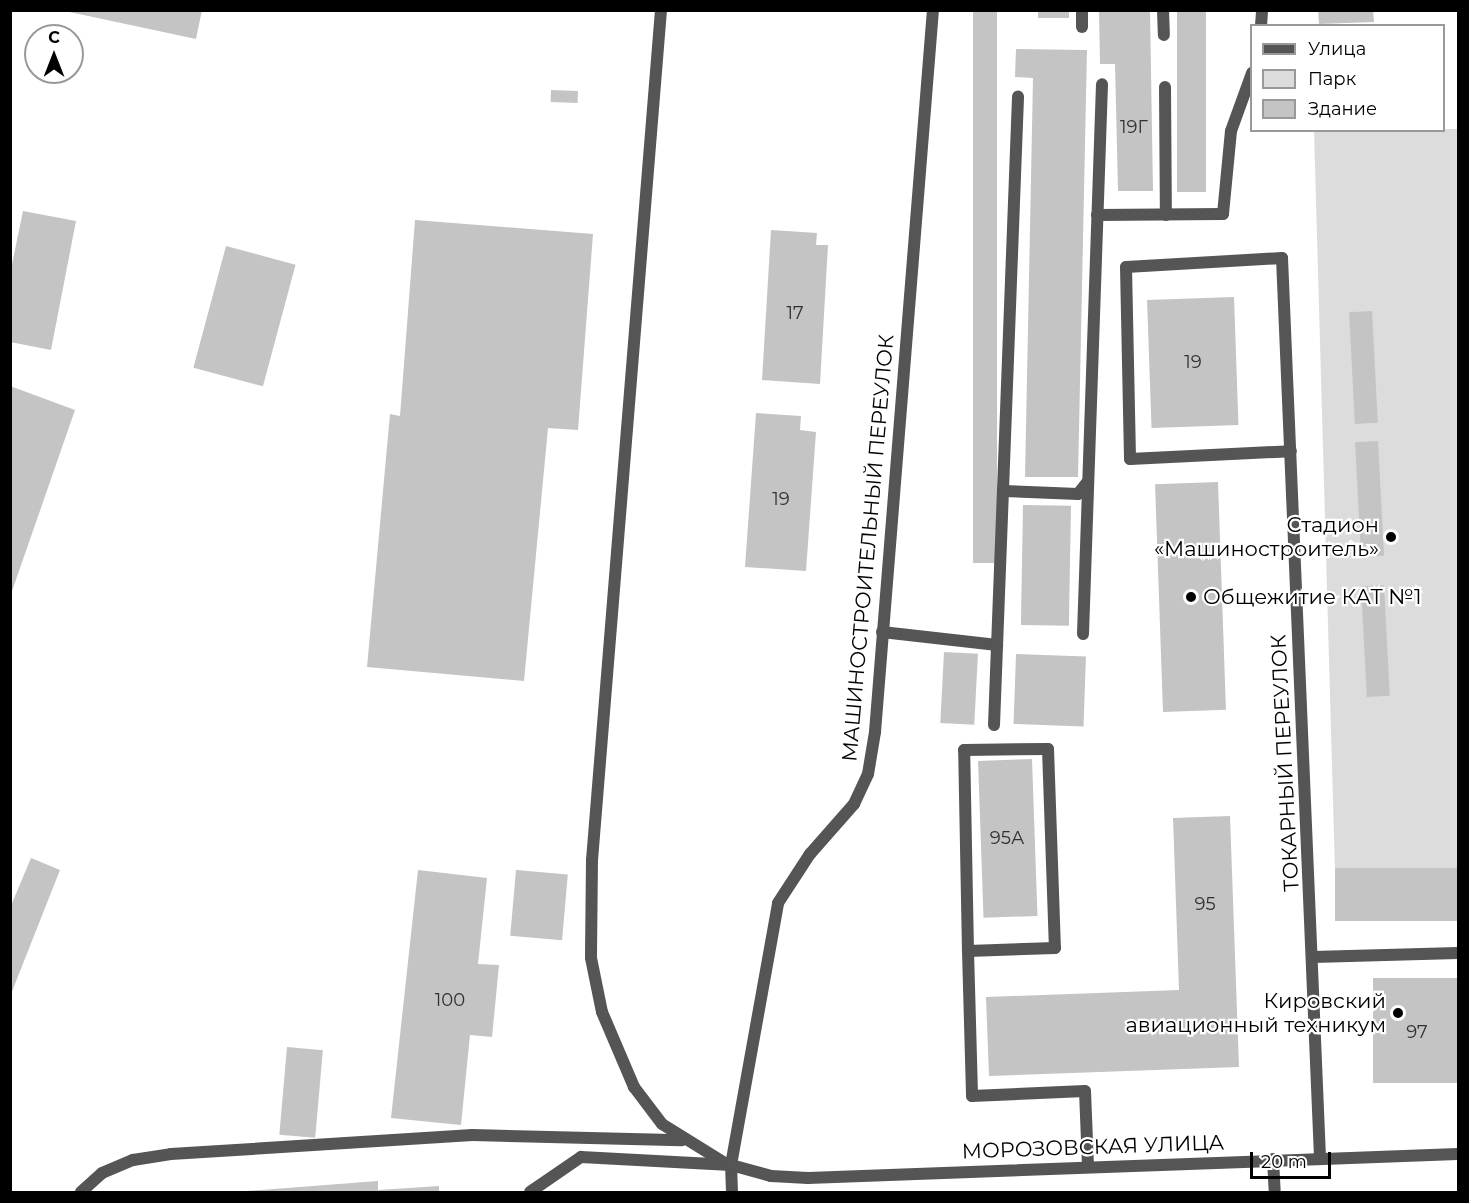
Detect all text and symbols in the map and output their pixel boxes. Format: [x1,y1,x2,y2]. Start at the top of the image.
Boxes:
north arrow [24,24,84,84]
legend [1250,24,1445,132]
text: С [48,28,60,47]
text: Улица [1308,38,1366,60]
text: Парк [1308,68,1356,90]
text: Здание [1308,98,1377,120]
house number: 19Г [1120,116,1148,138]
house number: 17 [786,302,804,324]
street label: МАШИНОСТРОИТЕЛЬНЫЙ ПЕРЕУЛОК [837,333,899,763]
house number: 19 [1184,351,1202,373]
house number: 19 [772,488,790,510]
place label: Стадион «Машиностроитель» [1154,512,1379,562]
marker: Стадион «Машиностроитель» [1384,530,1398,544]
place label: Общежитие КАТ №1 [1203,584,1422,610]
marker: Общежитие КАТ №1 [1184,590,1198,604]
street label: ТОКАРНЫЙ ПЕРЕУЛОК [1266,634,1304,892]
house number: 95А [990,827,1024,849]
house number: 95 [1194,893,1216,915]
place label: Кировский авиационный техникум [1125,988,1386,1038]
house number: 100 [435,989,465,1011]
marker: Кировский авиационный техникум [1391,1006,1405,1020]
house number: 97 [1406,1021,1428,1043]
street label: МОРОЗОВСКАЯ УЛИЦА [961,1130,1225,1164]
scale bar [1253,1140,1334,1178]
text: 20 m [1261,1151,1307,1173]

